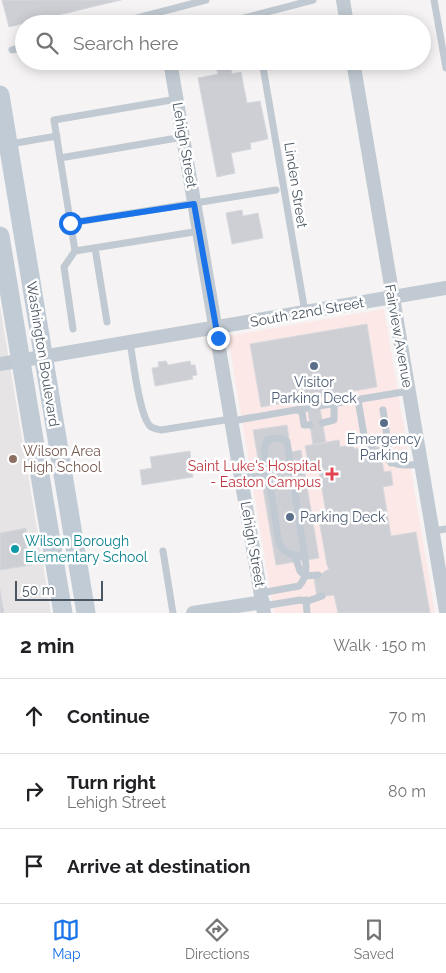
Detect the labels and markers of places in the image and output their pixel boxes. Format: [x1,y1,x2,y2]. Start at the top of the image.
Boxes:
marker: Visitor Parking Deck [308,360,320,372]
place label: Visitor Parking Deck [271,374,357,406]
marker: Emergency Parking [378,417,390,429]
place label: Emergency Parking [347,431,422,463]
place label: Wilson Area High School [23,443,102,475]
marker: Wilson Area High School [7,453,19,465]
place label: Saint Luke's Hospital - Easton Campus [188,458,321,490]
marker: Saint Luke's Hospital - Easton Campus [325,467,339,481]
place label: Parking Deck [300,509,386,525]
marker: Parking Deck [284,511,296,523]
place label: Wilson Borough Elementary School [25,533,148,565]
marker: Wilson Borough Elementary School [9,543,21,555]

